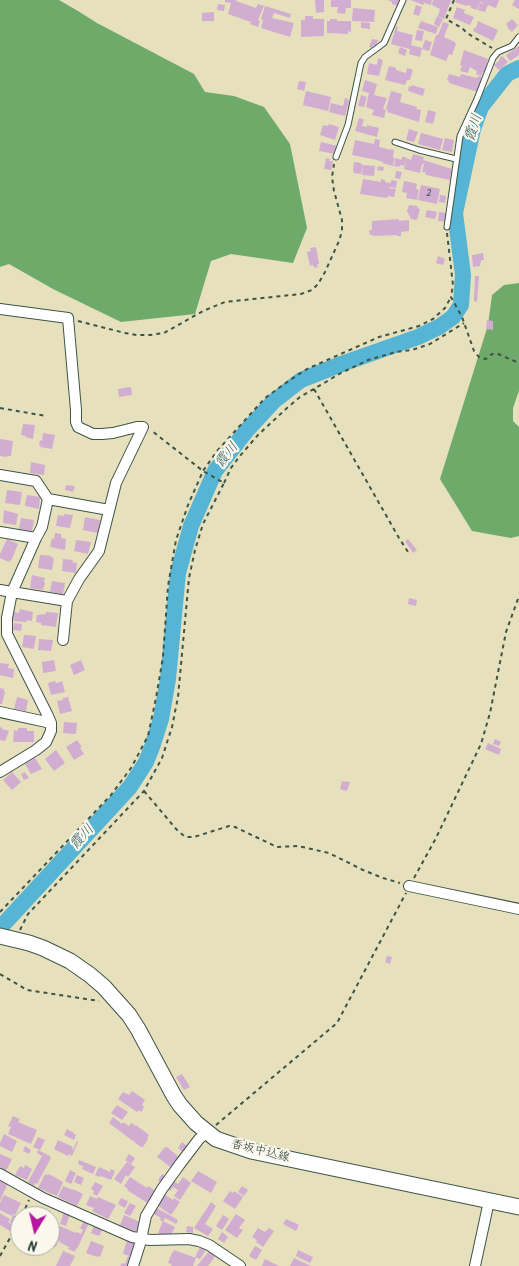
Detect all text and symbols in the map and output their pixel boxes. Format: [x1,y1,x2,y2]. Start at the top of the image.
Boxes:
water label: 霞川 [463,112,487,144]
house number: 2 [426,188,432,200]
water label: 霞川 [213,440,243,472]
water label: 霞川 [67,822,99,854]
street label: 香坂中込線 [229,1138,291,1166]
north arrow [10,1206,60,1256]
text: N [27,1233,39,1256]

